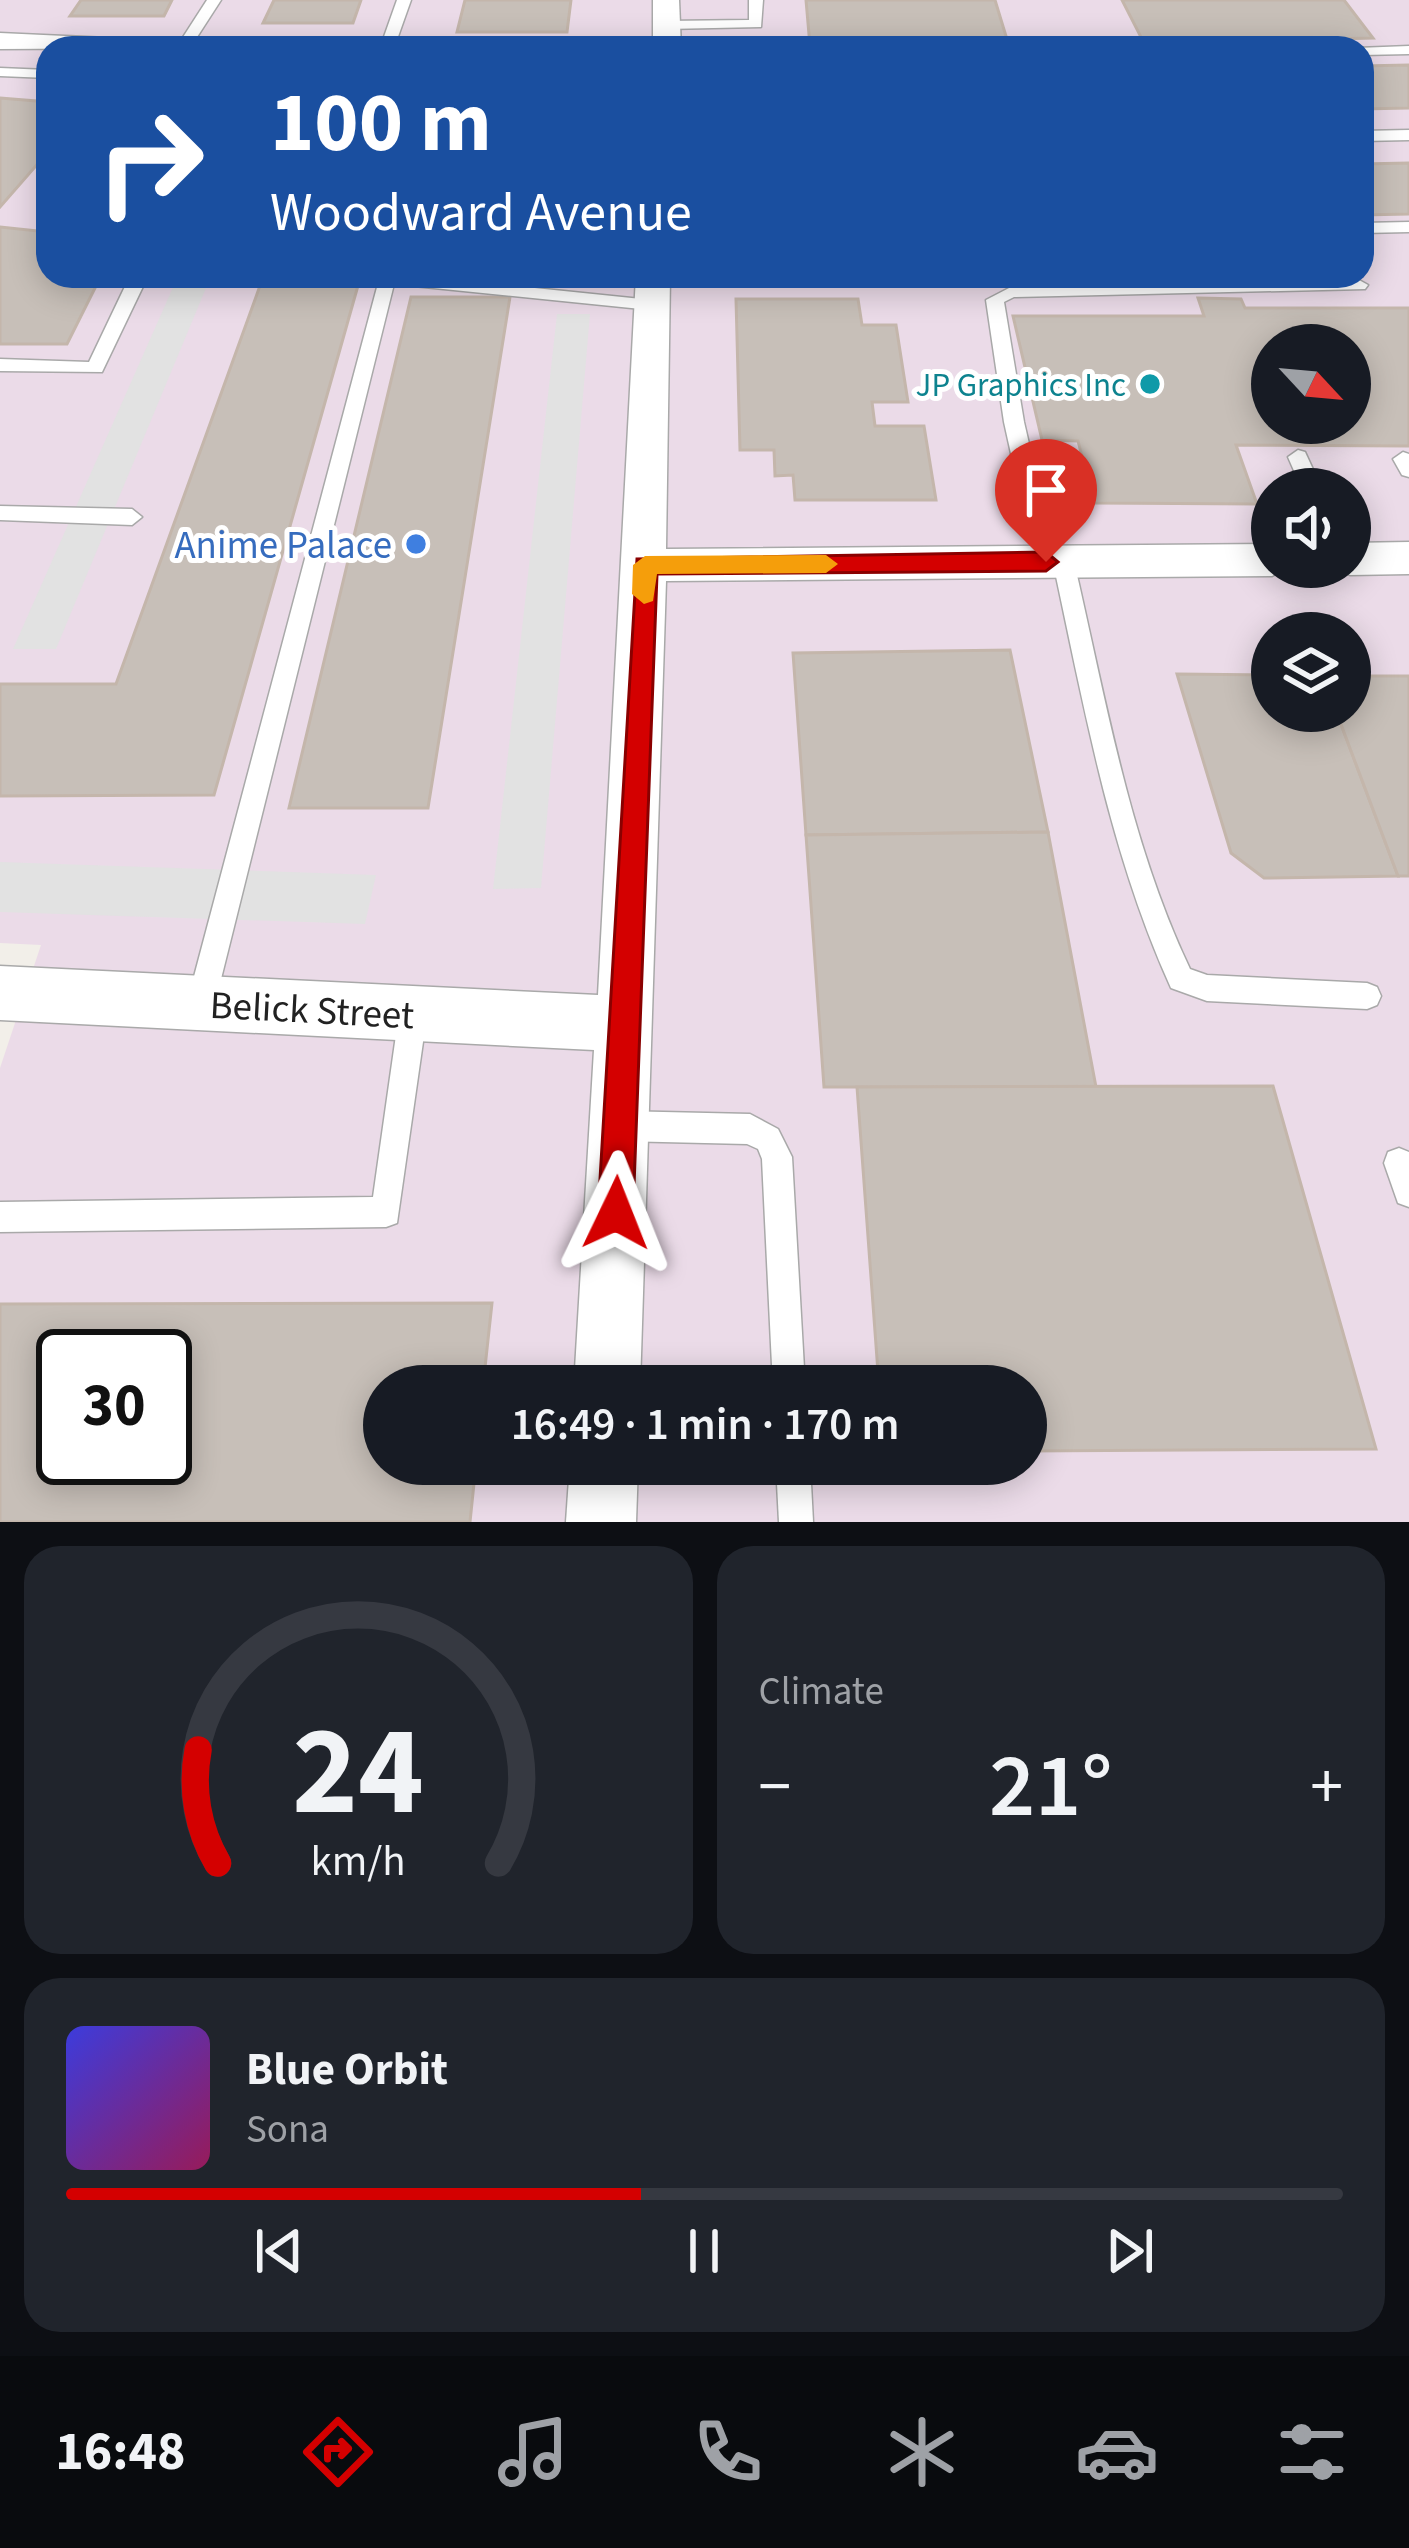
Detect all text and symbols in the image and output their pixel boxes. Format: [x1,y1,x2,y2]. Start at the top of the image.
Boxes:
text: 100 m [270,64,492,184]
icon: right [72,84,228,240]
text: Woodward Avenue [270,175,692,252]
north arrow [1251,324,1371,444]
map controls [1251,324,1371,732]
place label: JP Graphics Inc [916,362,1126,409]
marker: JP Graphics Inc [1137,371,1163,397]
pin [995,439,1097,562]
icon: arrive [1013,457,1079,523]
button: sound [1251,468,1371,588]
place label: Anime Palace [174,518,392,574]
marker: Anime Palace [403,531,429,557]
button: layers [1251,612,1371,732]
street label: Belick Street [208,978,415,1044]
position arrow [553,1150,679,1276]
speed limit sign: 30 [36,1329,192,1485]
text: 16:49 · 1 min · 170 m [511,1393,899,1457]
text: Climate [759,1664,884,1720]
text: 24 [292,1684,424,1862]
text: 21° [989,1723,1113,1851]
text: − [759,1740,791,1834]
text: + [1310,1740,1343,1834]
text: km/h [311,1831,406,1892]
text: Blue Orbit [246,2038,448,2102]
text: Sona [246,2102,329,2158]
icon: previous [246,2218,312,2284]
icon: pause [671,2218,737,2284]
icon: next [1097,2218,1163,2284]
icon: directions [296,2410,380,2494]
icon: music [491,2410,575,2494]
icon: phone [686,2410,770,2494]
icon: climate [880,2410,964,2494]
icon: car [1075,2410,1159,2494]
icon: filters [1270,2410,1354,2494]
text: 16:48 [55,2414,186,2491]

